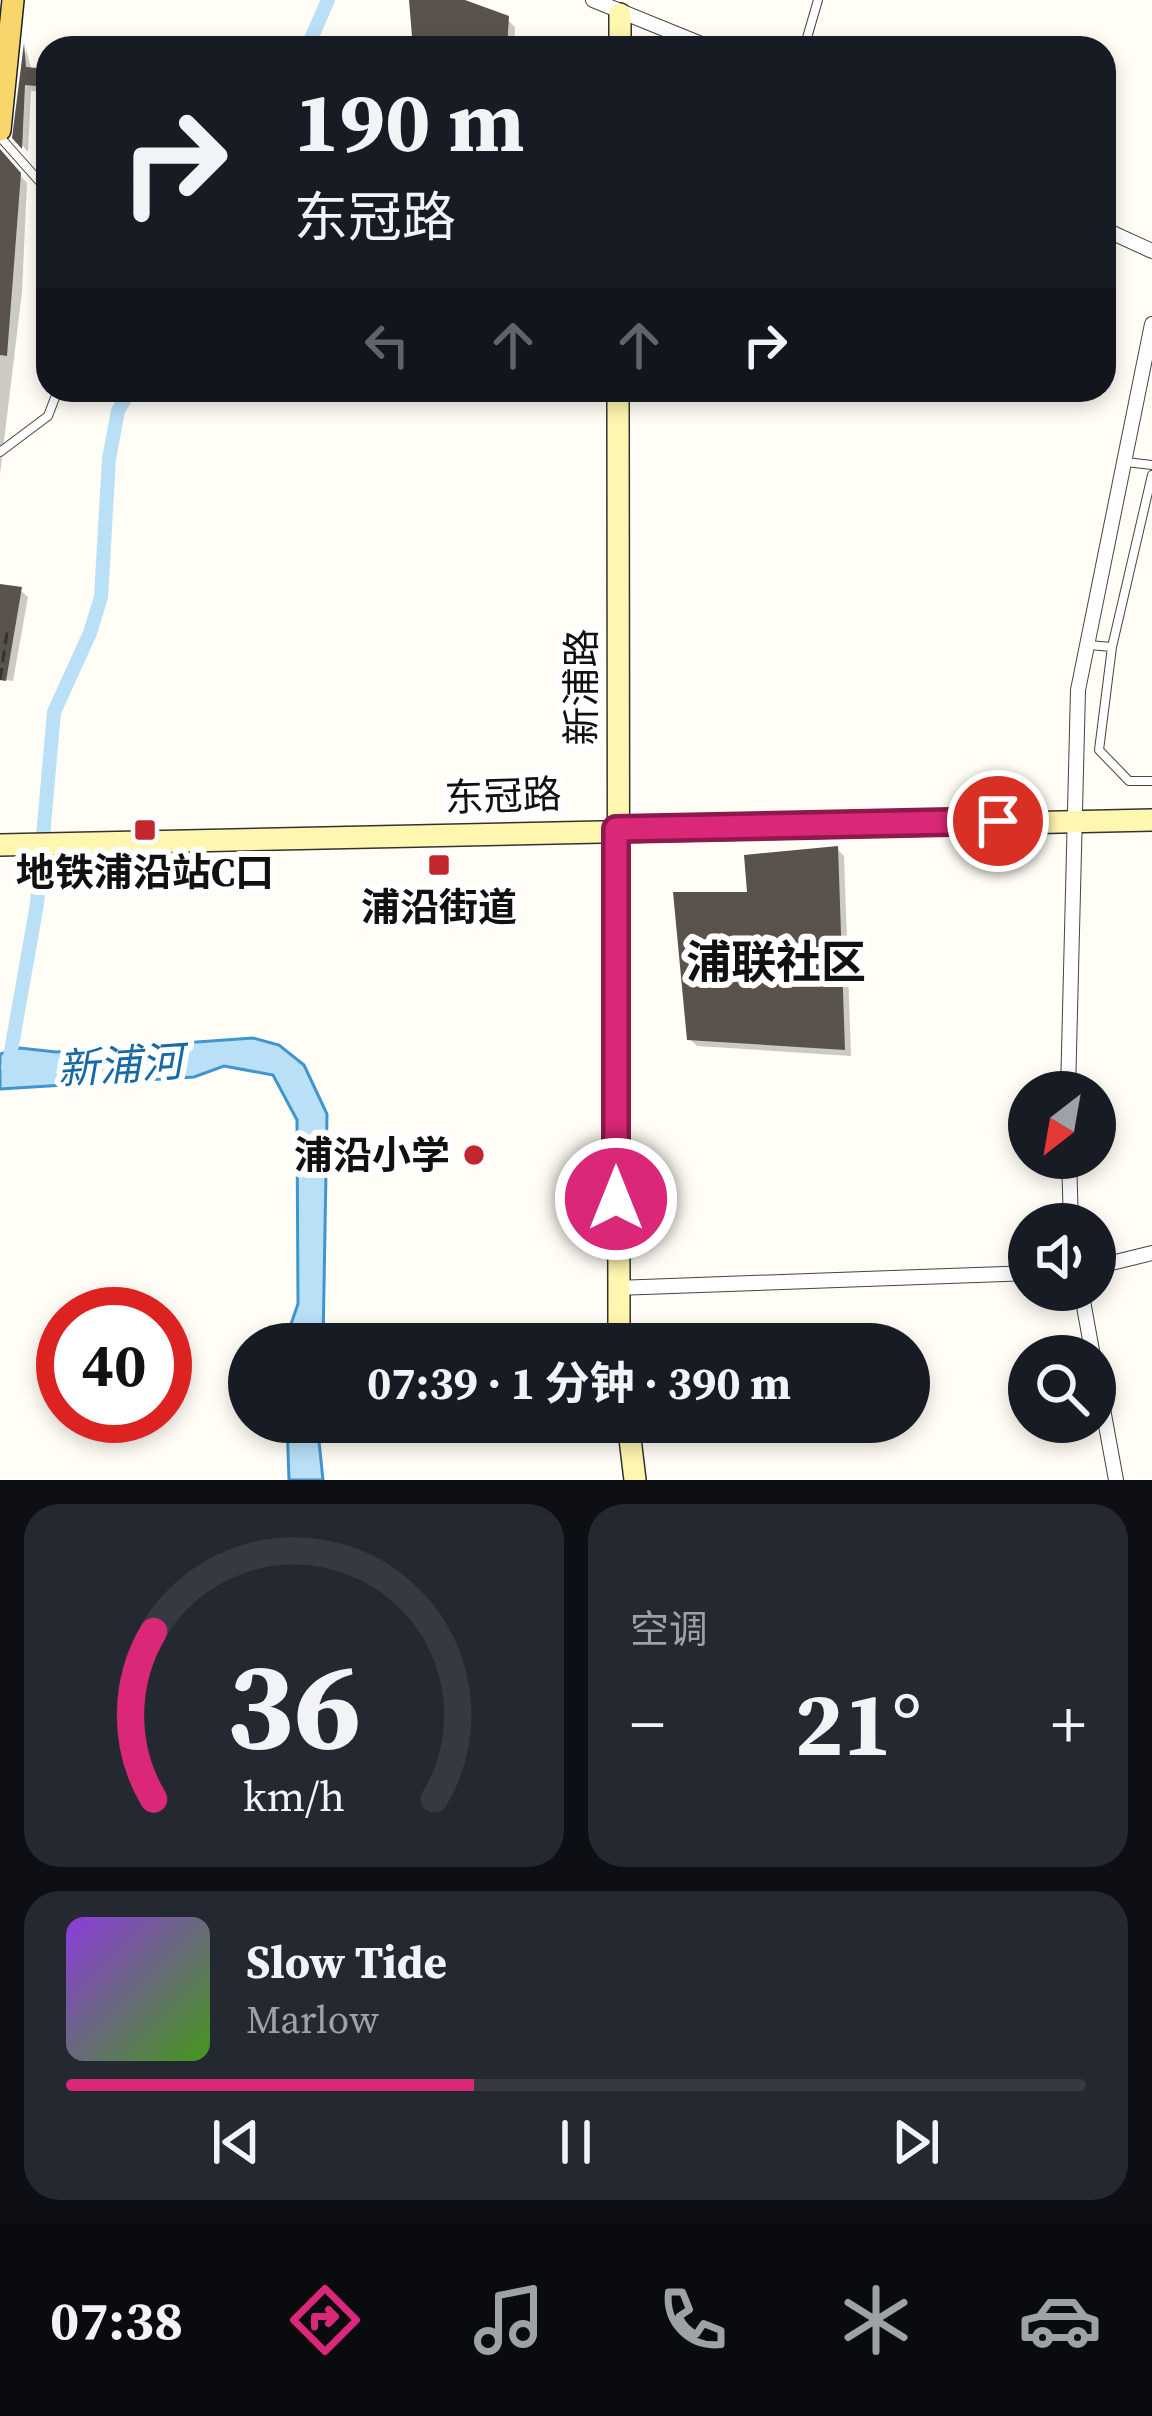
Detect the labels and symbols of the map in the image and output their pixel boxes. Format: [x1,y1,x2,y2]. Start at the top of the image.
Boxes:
street label: 新浦路 [555,628,608,746]
street label: 东冠路 [444,767,562,825]
pin [947,770,1049,872]
marker: 地铁浦沿站C口 [132,817,158,843]
place label: 地铁浦沿站C口 [16,846,274,899]
marker: 浦沿街道 [426,852,452,878]
place label: 浦沿街道 [361,881,517,934]
district label: 浦联社区 [686,931,866,993]
water label: 新浦河 [55,1031,192,1098]
north arrow [1008,1071,1116,1179]
place label: 浦沿小学 [294,1129,450,1182]
position arrow [553,1136,679,1262]
marker: 浦沿小学 [461,1142,487,1168]
speed limit sign: 40 [36,1287,192,1443]

